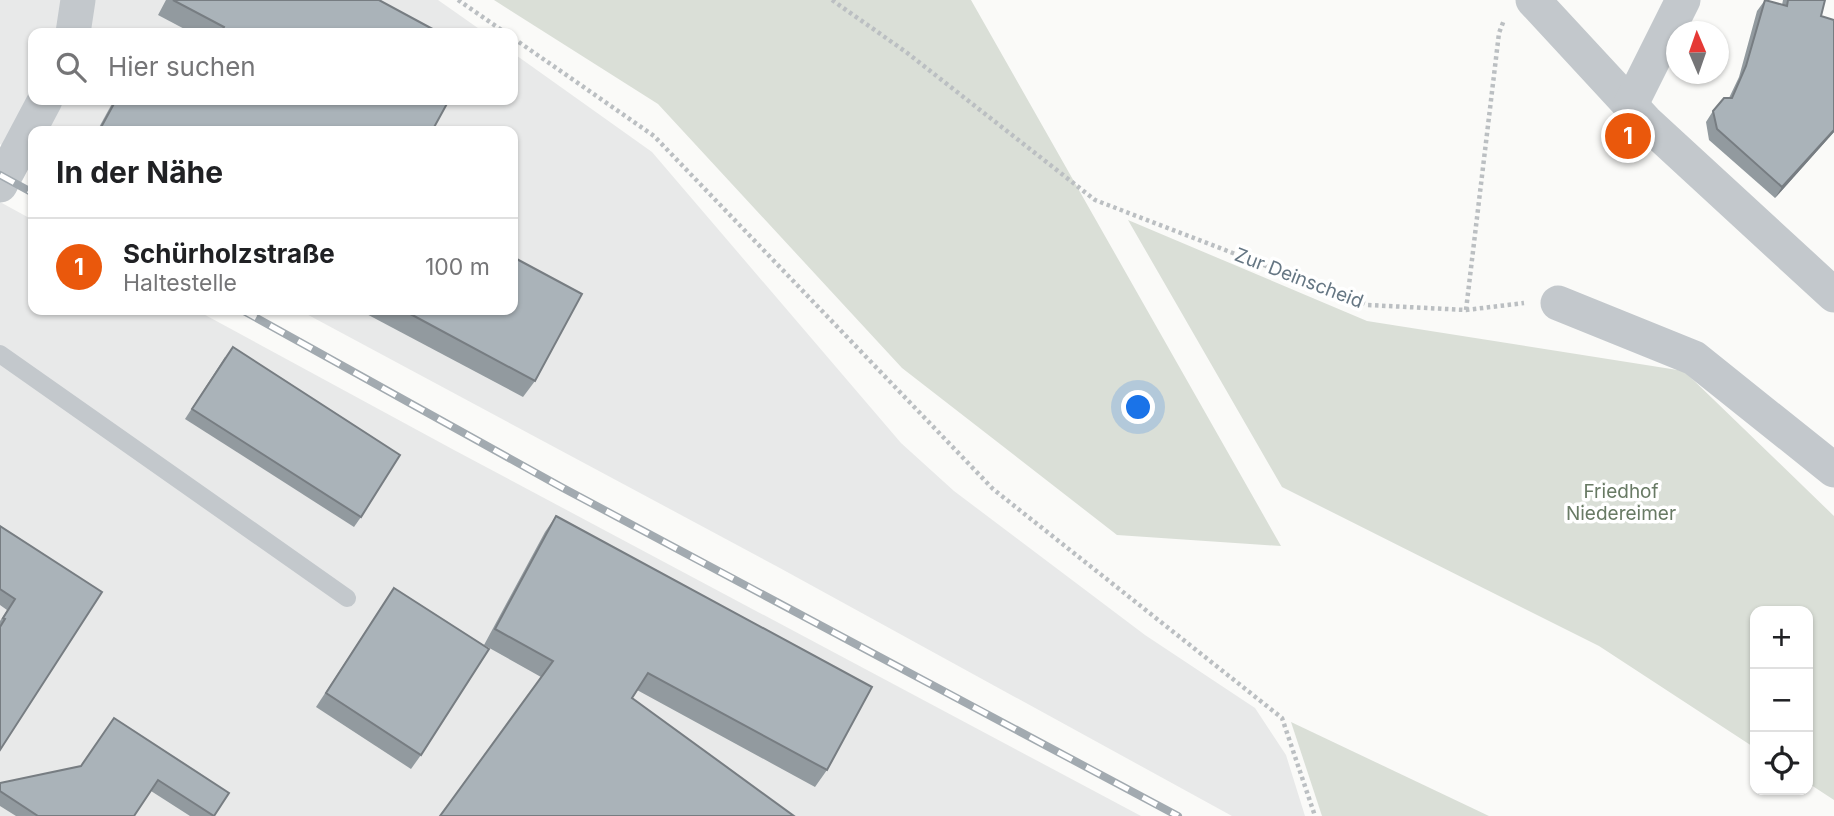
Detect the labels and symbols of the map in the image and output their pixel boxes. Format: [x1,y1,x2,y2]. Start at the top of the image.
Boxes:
north arrow [1666,21,1729,84]
pin: 1 [1605,110,1651,162]
street label: Zur Deinscheid [1232,243,1366,313]
your location [1121,390,1155,424]
park label: Friedhof Niedereimer [1566,480,1676,525]

